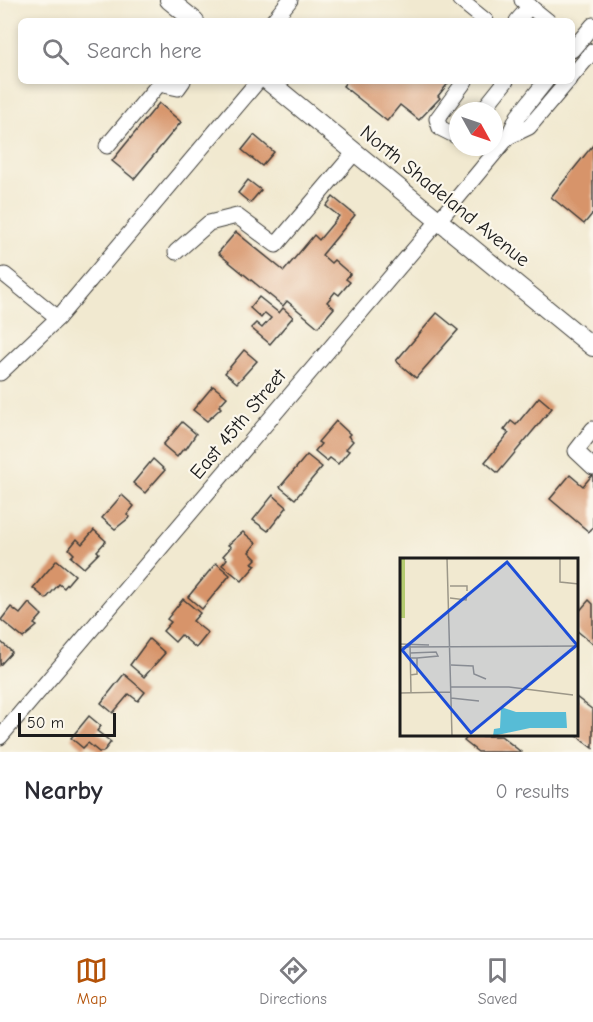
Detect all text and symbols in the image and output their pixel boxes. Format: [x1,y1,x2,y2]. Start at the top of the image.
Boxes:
search box [18,18,575,84]
icon: search [39,35,72,68]
text: Search here [87,38,202,64]
north arrow [449,102,503,156]
street label: North Shadeland Avenue [356,121,534,271]
street label: East 45th Street [185,363,292,484]
inset map [400,558,578,737]
scale bar [18,710,116,738]
text: 50 m [27,714,64,732]
text: Nearby [24,776,103,806]
text: 0 results [496,780,569,803]
tab: Map [75,954,108,1008]
tab: Directions [259,954,327,1008]
tab: Saved [478,954,518,1008]

